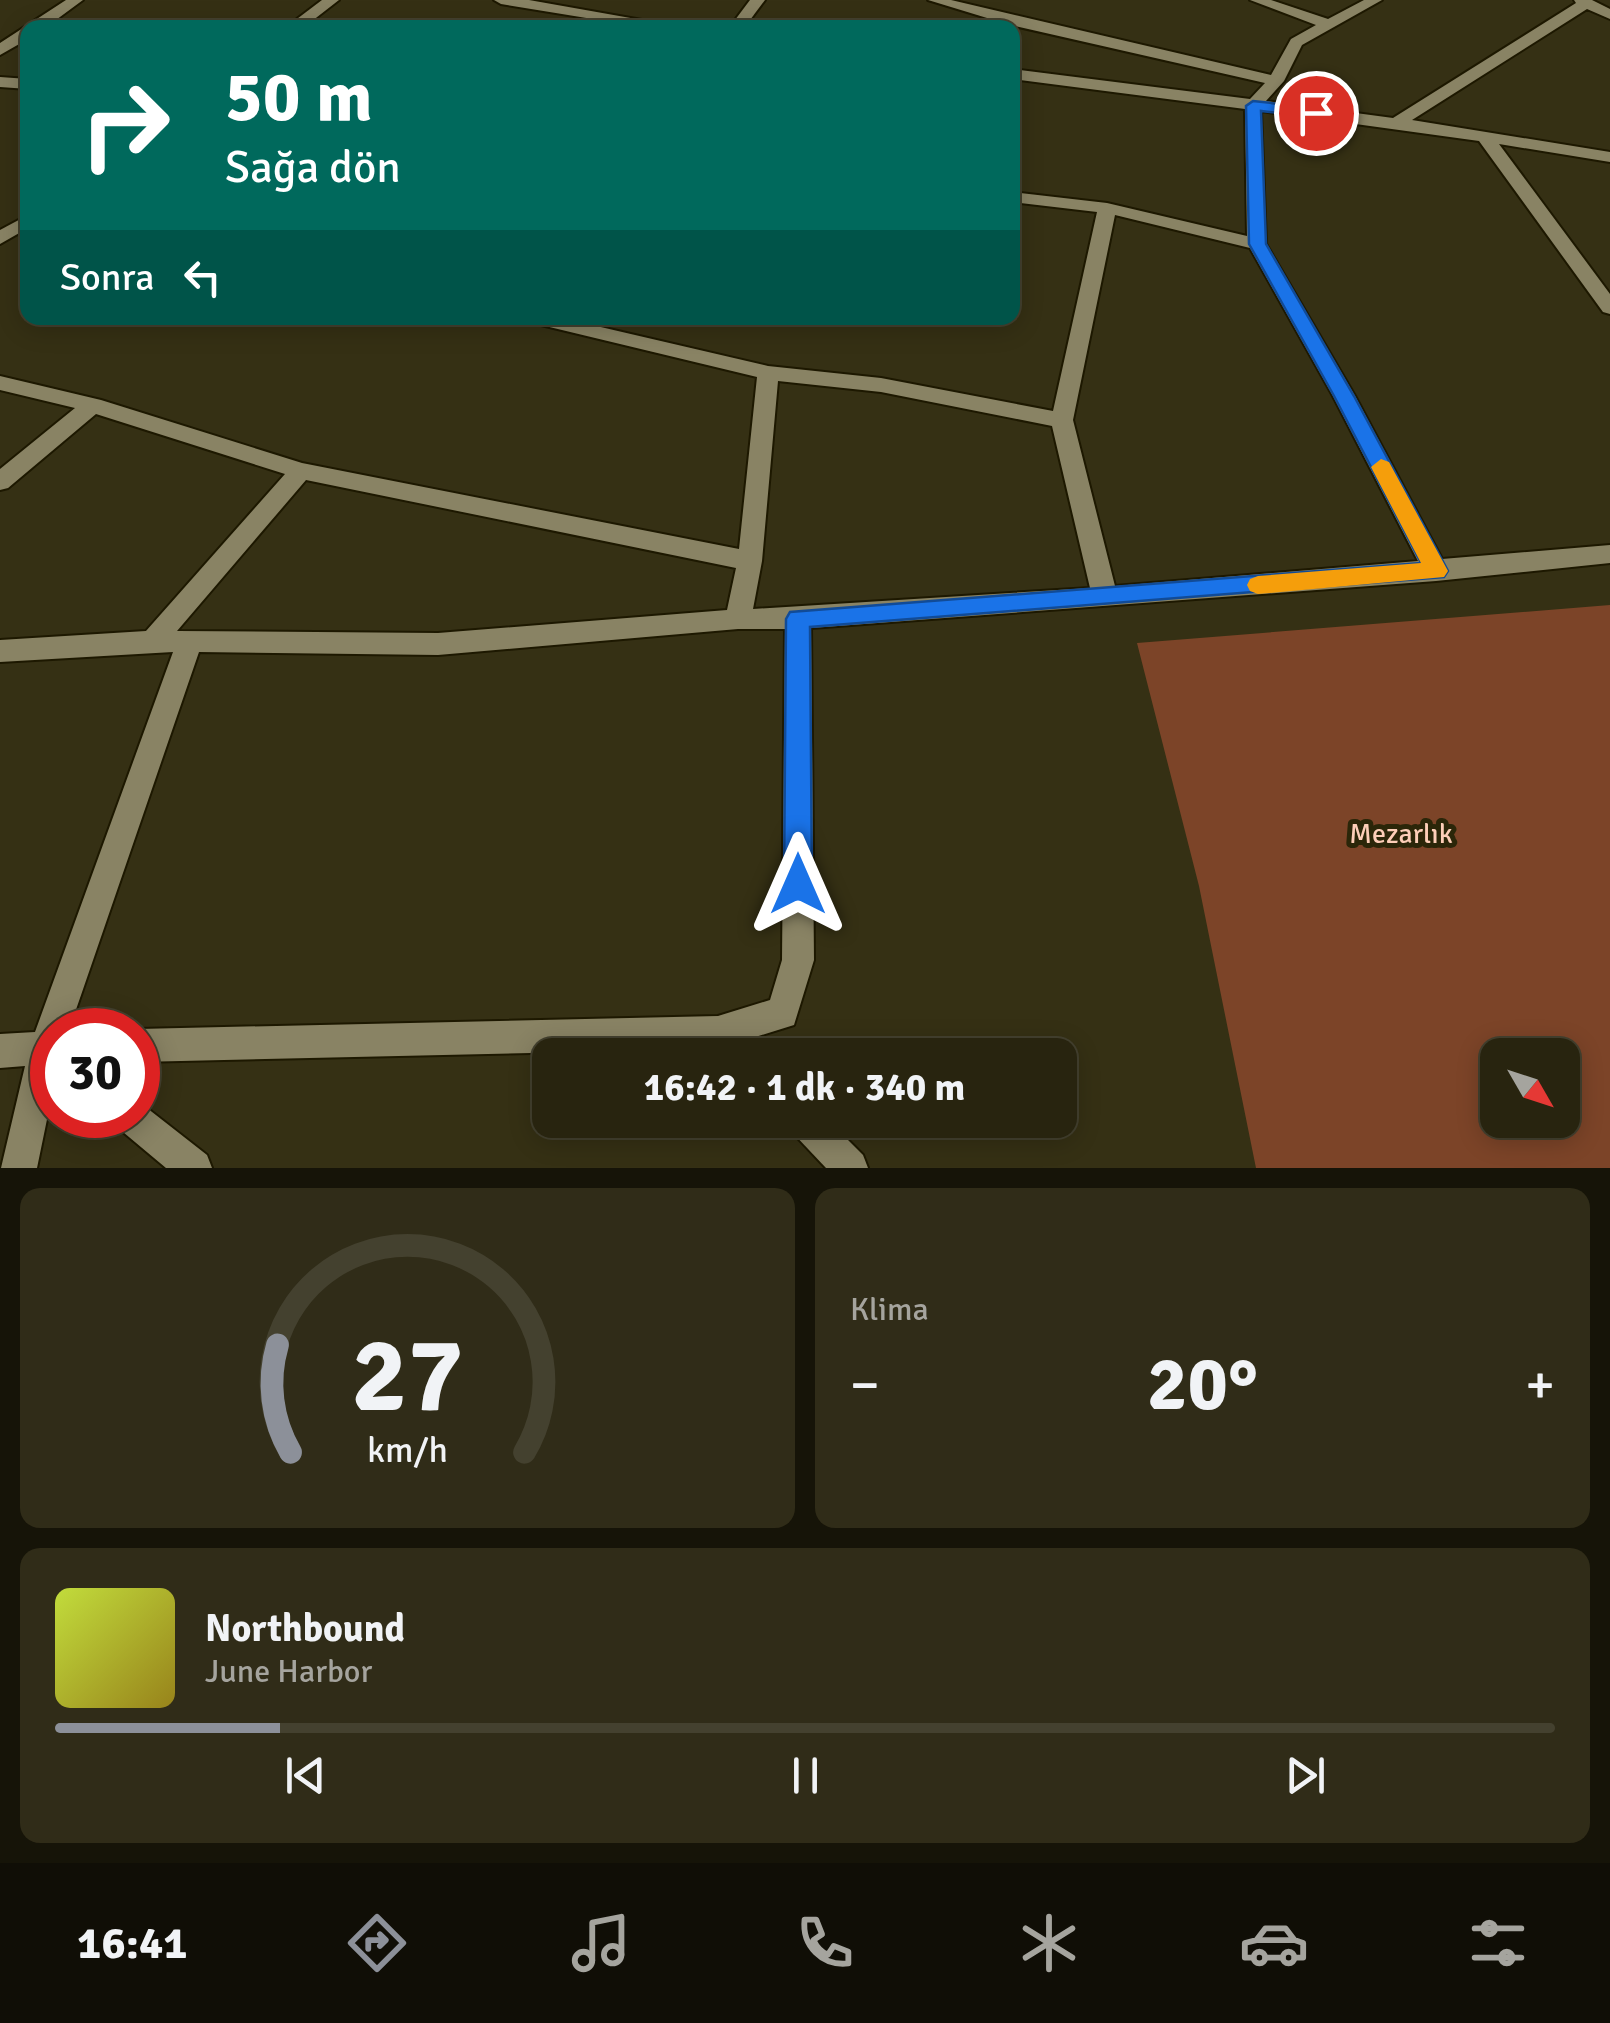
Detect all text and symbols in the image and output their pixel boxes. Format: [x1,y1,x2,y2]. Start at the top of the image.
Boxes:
text: 50 m [225,54,373,140]
icon: right [60,60,190,190]
pin [1274,71,1359,156]
icon: arrive [1289,86,1344,141]
text: Sağa dön [225,140,401,195]
icon: left [175,250,230,305]
text: Sonra [60,254,155,301]
park label: Mezarlık [1349,817,1453,851]
position arrow [746,832,850,936]
speed limit sign: 30 [30,1008,160,1138]
north arrow [1480,1038,1580,1138]
map controls [1480,1038,1580,1138]
text: 16:42 · 1 dk · 340 m [644,1064,965,1111]
text: Klima [850,1290,929,1329]
text: 27 [351,1312,464,1440]
text: 20° [1147,1338,1258,1431]
text: − [850,1351,880,1419]
text: + [1525,1351,1555,1419]
text: km/h [367,1428,448,1472]
text: Northbound [205,1605,405,1652]
text: June Harbor [205,1652,372,1691]
icon: previous [278,1748,333,1803]
icon: pause [778,1748,833,1803]
icon: next [1278,1748,1333,1803]
icon: directions [342,1908,412,1978]
icon: music [566,1908,636,1978]
icon: phone [790,1908,860,1978]
icon: climate [1014,1908,1084,1978]
icon: car [1239,1908,1309,1978]
icon: filters [1463,1908,1533,1978]
text: 16:41 [77,1916,188,1971]

